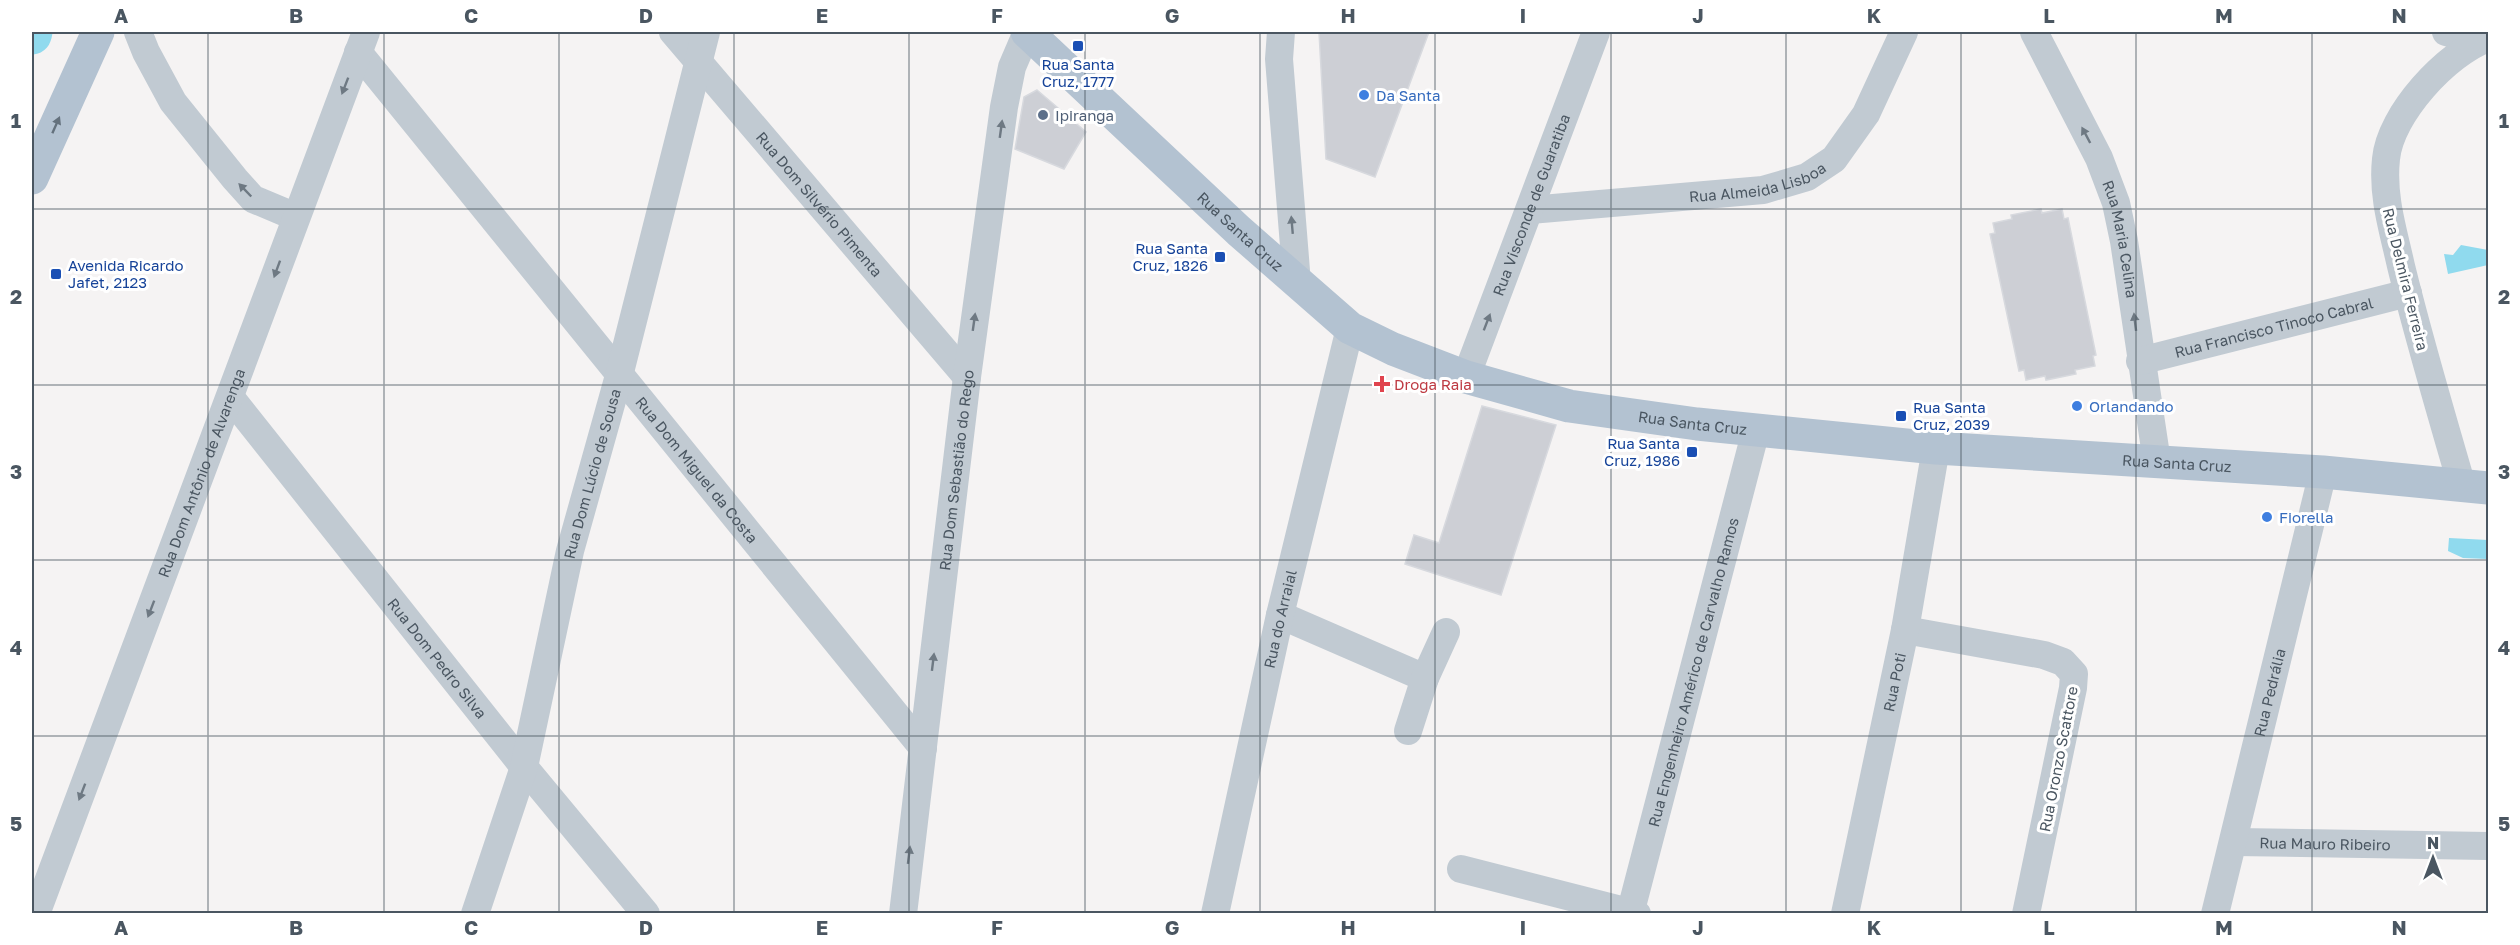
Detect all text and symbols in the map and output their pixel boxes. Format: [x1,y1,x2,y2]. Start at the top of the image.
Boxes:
text: A [114,3,128,27]
text: B [289,3,303,27]
text: C [464,3,478,27]
text: D [639,3,653,27]
text: E [816,3,828,27]
text: F [991,3,1003,27]
text: G [1165,3,1179,27]
text: H [1340,3,1356,27]
text: I [1520,3,1526,27]
text: J [1692,3,1704,27]
text: K [1867,3,1882,27]
text: L [2043,3,2055,27]
text: M [2215,3,2233,27]
text: N [2391,3,2407,27]
marker: Rua Santa Cruz, 1777 [1071,39,1085,53]
place label: Rua Santa Cruz, 1777 [1042,55,1114,90]
one-way arrow [340,77,350,95]
place label: Da Santa [1376,86,1440,104]
marker: Da Santa [1357,88,1371,102]
place label: Ipiranga [1055,106,1114,124]
text: 1 [11,108,21,132]
marker: Ipiranga [1036,108,1050,122]
text: 1 [2499,108,2509,132]
street label: Rua Visconde de Guaratiba [1488,111,1573,298]
one-way arrow [51,117,60,134]
one-way arrow [996,119,1005,138]
one-way arrow [2082,126,2091,143]
street label: Rua Dom Silvério Pimenta [753,128,886,280]
street label: Rua Almeida Lisboa [1688,158,1829,205]
street label: Rua Maria Celina [2099,177,2141,299]
one-way arrow [238,182,252,197]
street label: Rua Santa Cruz [1194,188,1287,275]
street label: Rua Delmira Ferreira [2380,206,2432,352]
one-way arrow [1288,215,1297,234]
place label: Rua Santa Cruz, 1826 [1132,239,1208,274]
marker: Rua Santa Cruz, 1826 [1213,250,1227,264]
place label: Avenida Ricardo Jafet, 2123 [68,256,183,291]
one-way arrow [272,260,282,278]
marker: Avenida Ricardo Jafet, 2123 [49,267,63,281]
text: 2 [10,284,22,308]
text: 2 [2498,284,2510,308]
street label: Rua Francisco Tinoco Cabral [2173,293,2375,361]
one-way arrow [2130,312,2140,331]
one-way arrow [970,313,979,332]
one-way arrow [1483,313,1492,331]
street label: Rua Dom Antônio de Alvarenga [154,366,248,580]
street label: Rua Dom Sebastião do Rego [935,369,977,572]
place label: Droga Raia [1394,375,1472,393]
marker: Droga Raia [1375,377,1389,391]
street label: Rua Dom Lúcio de Sousa [560,387,624,560]
street label: Rua Dom Miguel da Costa [632,393,762,547]
place label: Orlandando [2089,397,2174,415]
place label: Rua Santa Cruz, 2039 [1913,398,1990,433]
marker: Orlandando [2070,399,2084,413]
street label: Rua Santa Cruz [1637,407,1748,438]
marker: Rua Santa Cruz, 2039 [1894,409,1908,423]
place label: Rua Santa Cruz, 1986 [1604,434,1680,469]
marker: Rua Santa Cruz, 1986 [1685,445,1699,459]
street label: Rua Santa Cruz [2122,451,2232,475]
text: 3 [10,459,22,483]
text: 3 [2498,459,2510,483]
place label: Fiorella [2279,508,2333,526]
marker: Fiorella [2260,510,2274,524]
street label: Rua Engenheiro Américo de Carvalho Ramos [1644,515,1742,829]
street label: Rua do Arraial [1260,568,1300,670]
street label: Rua Dom Pedro Silva [384,594,491,722]
one-way arrow [146,600,155,618]
text: 4 [10,635,22,659]
text: 4 [2498,635,2510,659]
street label: Rua Pedrália [2250,646,2289,739]
street label: Rua Poti [1879,651,1909,713]
one-way arrow [928,652,938,671]
street label: Rua Oronzo Scattore [2035,684,2081,833]
one-way arrow [76,783,86,801]
text: 5 [10,811,22,835]
text: 5 [2498,811,2510,835]
north arrow [2403,828,2463,888]
street label: Rua Mauro Ribeiro [2259,833,2391,853]
text: N [2427,833,2439,853]
one-way arrow [905,846,914,865]
text: A [114,915,128,939]
text: B [289,915,303,939]
text: C [464,915,478,939]
text: D [639,915,653,939]
text: E [816,915,828,939]
text: F [991,915,1003,939]
text: G [1165,915,1179,939]
text: H [1340,915,1356,939]
text: I [1520,915,1526,939]
text: J [1692,915,1704,939]
text: K [1867,915,1882,939]
text: L [2043,915,2055,939]
text: M [2215,915,2233,939]
text: N [2391,915,2407,939]

